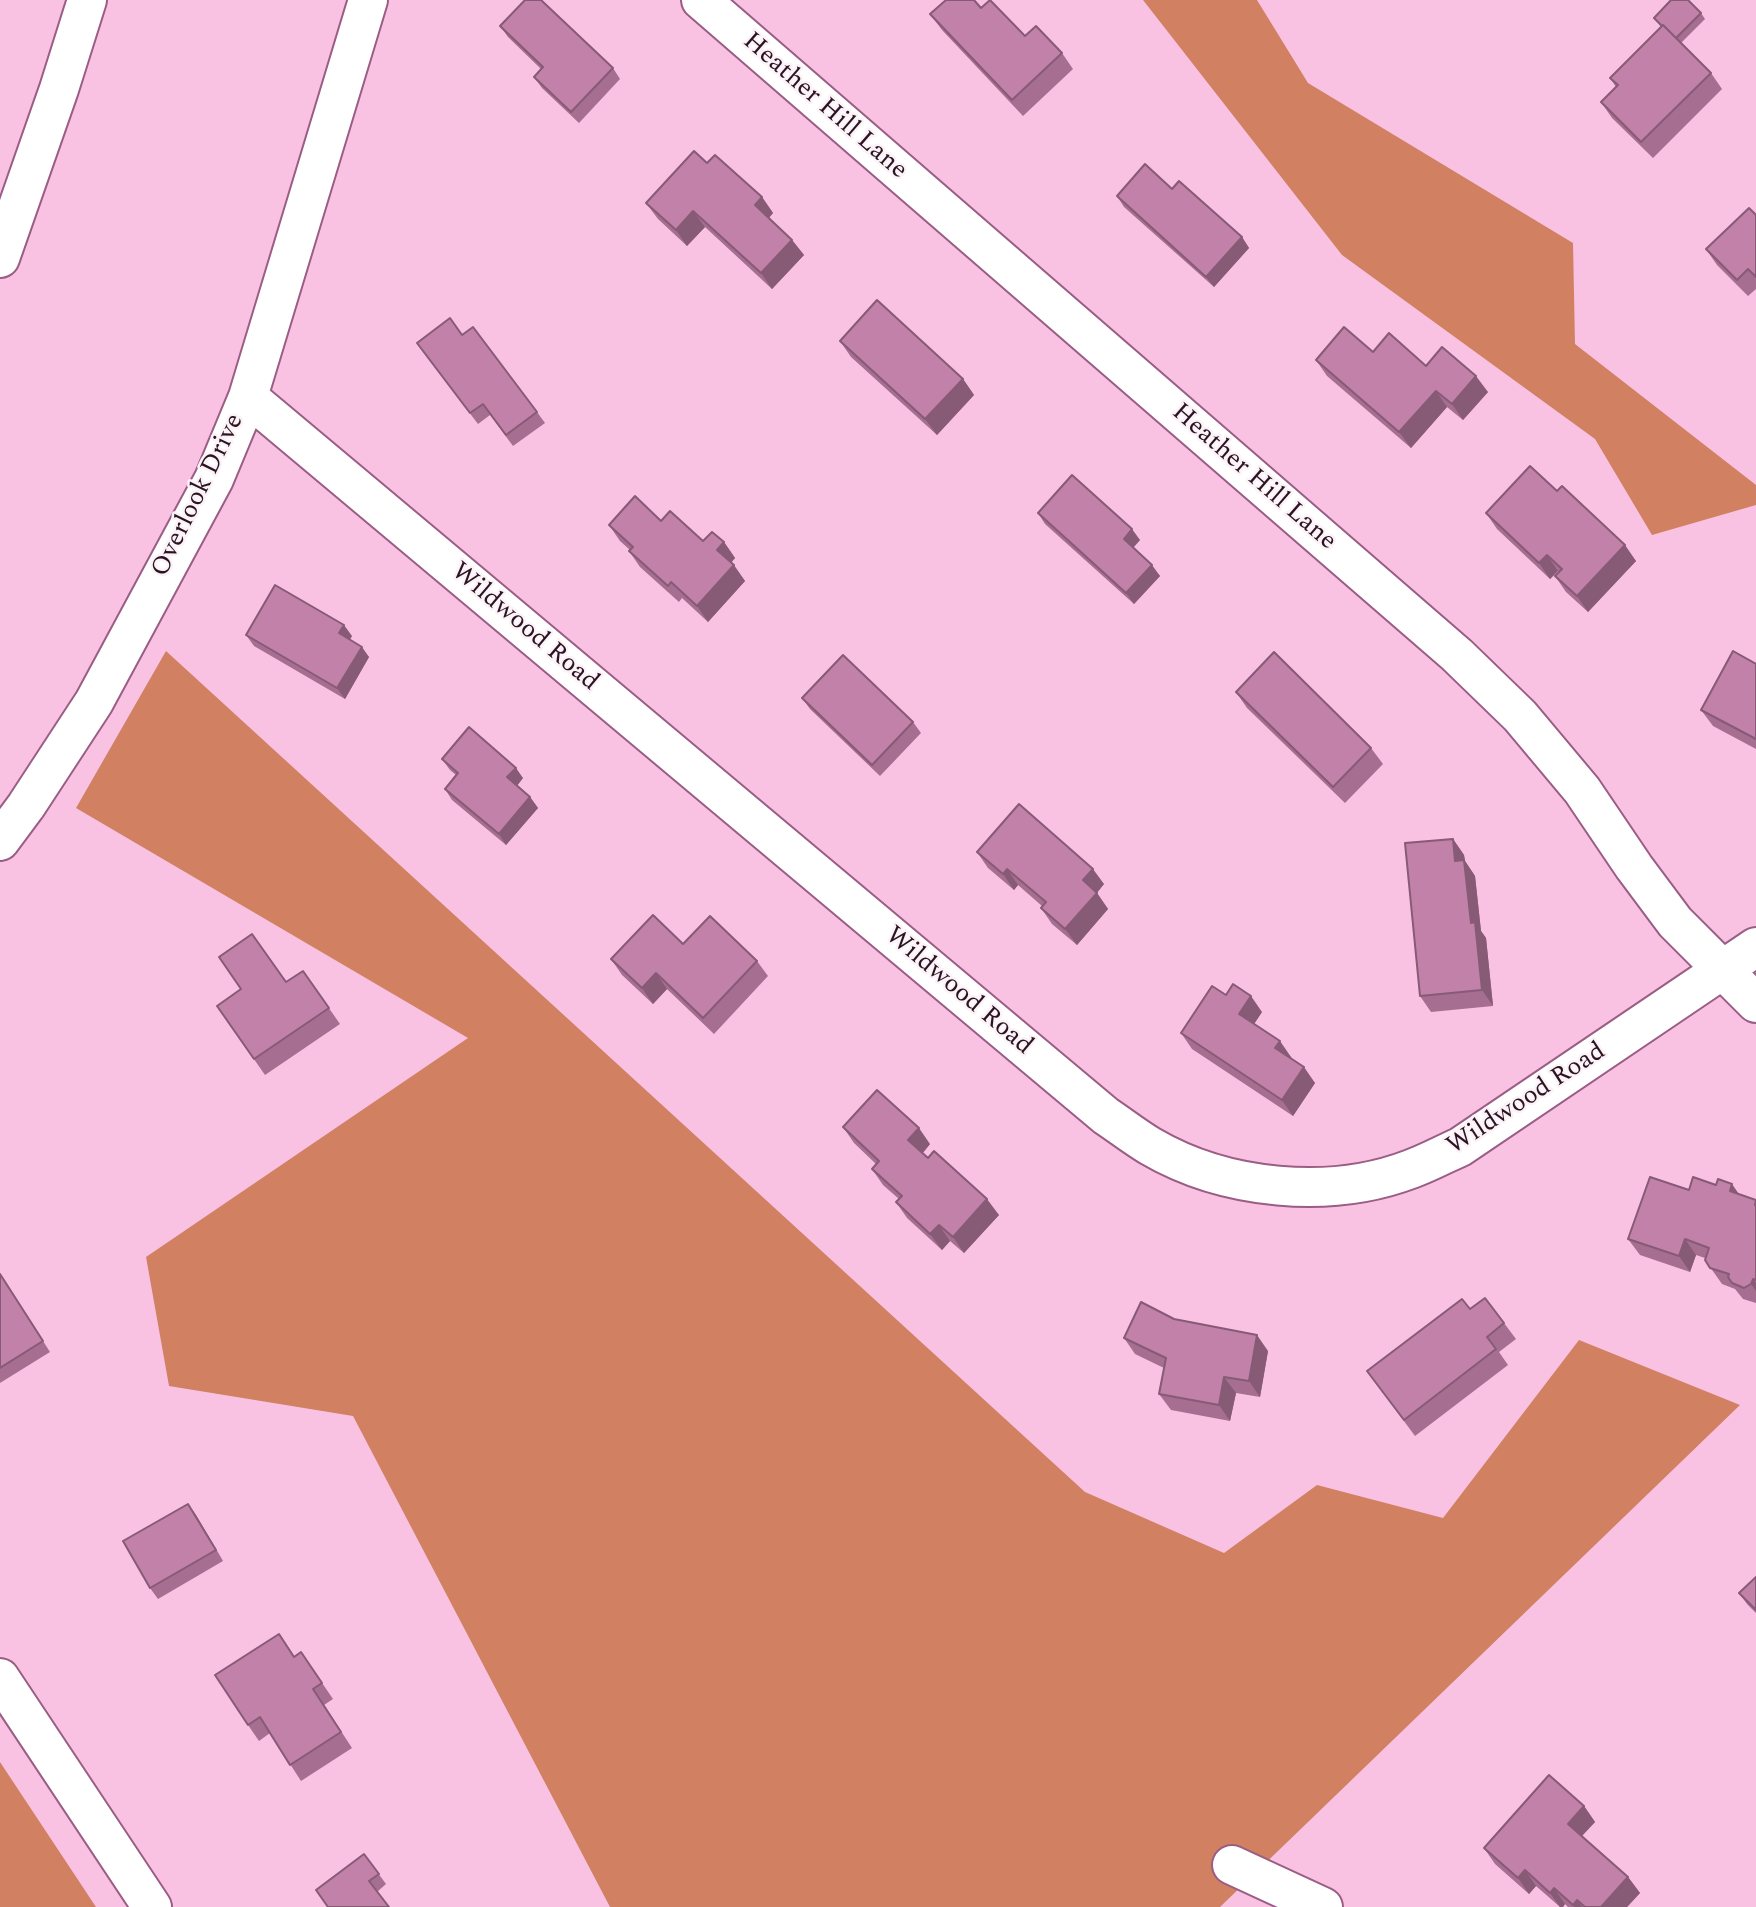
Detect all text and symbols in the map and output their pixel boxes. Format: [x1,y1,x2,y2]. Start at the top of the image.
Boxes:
street label: Heather Hill Lane [735,27,913,187]
street label: Heather Hill Lane [1164,398,1342,558]
street label: Overlook Drive [146,409,252,583]
street label: Wildwood Road [444,557,604,699]
street label: Wildwood Road [878,921,1038,1063]
street label: Wildwood Road [1442,1037,1612,1163]

